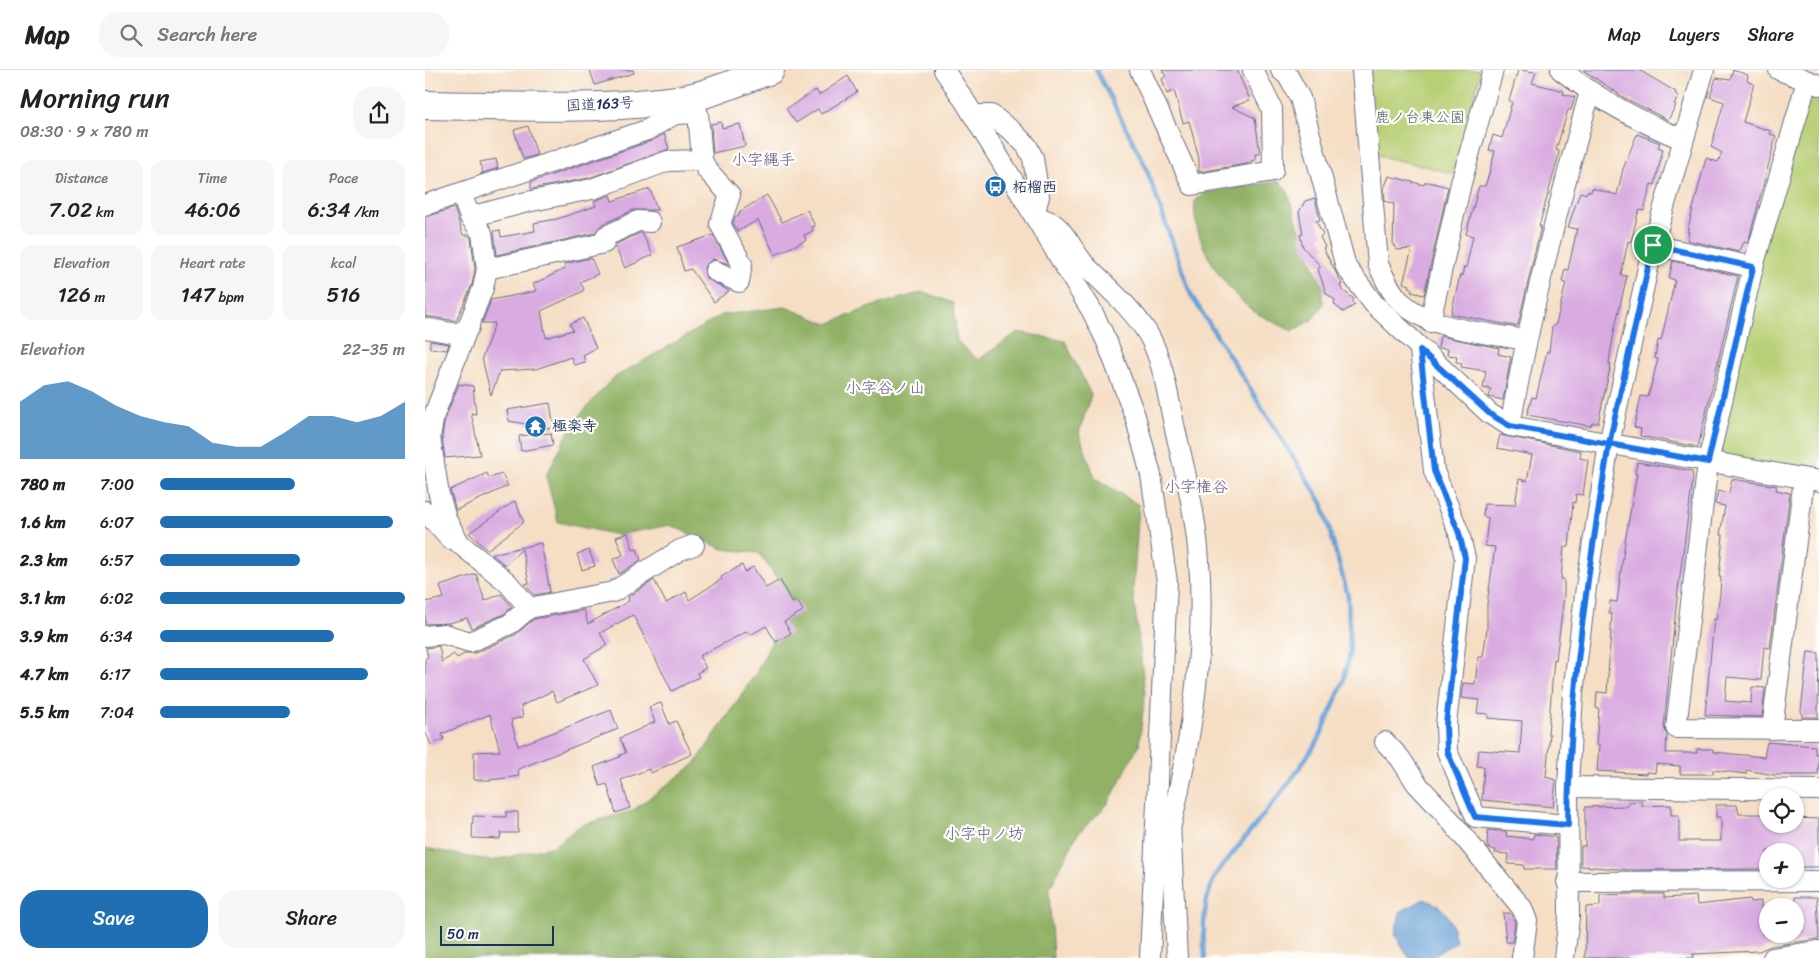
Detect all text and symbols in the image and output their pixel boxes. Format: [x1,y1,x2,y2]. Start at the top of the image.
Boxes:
search box [99,12,449,57]
text: Map [25,14,69,56]
text: Search here [157,18,257,51]
text: Map [1608,19,1641,51]
text: Layers [1669,19,1720,51]
text: Share [1748,19,1794,51]
icon: search [117,21,145,49]
text: Morning run [20,73,170,122]
button: share [353,87,405,139]
street label: 国道163号 [565,89,635,119]
park label: 鹿ノ台東公園 [1375,104,1465,130]
text: 08:30 · 9 × 780 m [20,117,148,146]
district label: 小字縄手 [731,145,795,174]
text: Distance [55,166,108,191]
text: Time [198,166,227,191]
text: Pace [329,166,358,191]
place label: 柘榴西 [1012,174,1057,200]
bus stop icon: 柘榴西 [984,175,1008,199]
text: 7.02 [49,191,92,229]
text: 46:06 [184,191,241,229]
text: 6:34 [308,191,351,229]
text: km [92,200,114,225]
text: /km [351,200,379,225]
pin [1632,224,1674,266]
icon: arrive [1639,231,1667,259]
text: Elevation [53,251,110,276]
text: Heart rate [180,251,245,276]
text: kcal [331,251,356,276]
text: 126 [58,276,91,314]
text: 147 [181,276,215,314]
text: 516 [327,276,360,314]
text: m [91,285,105,310]
text: bpm [215,285,244,310]
text: Elevation [20,335,85,364]
text: 22–35 m [342,335,405,364]
district label: 小字谷ノ山 [845,373,925,402]
place label: 極楽寺 [552,413,597,439]
temple icon: 極楽寺 [524,414,548,438]
text: 780 m [20,470,65,499]
text: 7:00 [100,470,134,499]
district label: 小字権谷 [1164,472,1228,501]
text: 1.6 km [20,508,66,537]
text: 6:07 [100,508,133,537]
text: 2.3 km [20,546,68,575]
text: 6:57 [100,546,133,575]
text: 3.1 km [20,584,65,613]
text: 6:02 [100,584,133,613]
text: 3.9 km [20,622,68,651]
text: 6:34 [100,622,133,651]
text: 4.7 km [20,660,69,689]
text: 6:17 [100,660,130,689]
text: 5.5 km [20,698,69,727]
text: 7:04 [100,698,134,727]
map controls [1759,788,1804,943]
button: locate [1759,788,1804,833]
district label: 小字中ノ坊 [944,819,1024,848]
button: + [1759,843,1804,888]
button: Save [20,890,208,948]
button: Share [218,890,405,948]
button: − [1759,898,1804,943]
text: 50 m [447,922,479,947]
scale bar [440,923,554,946]

